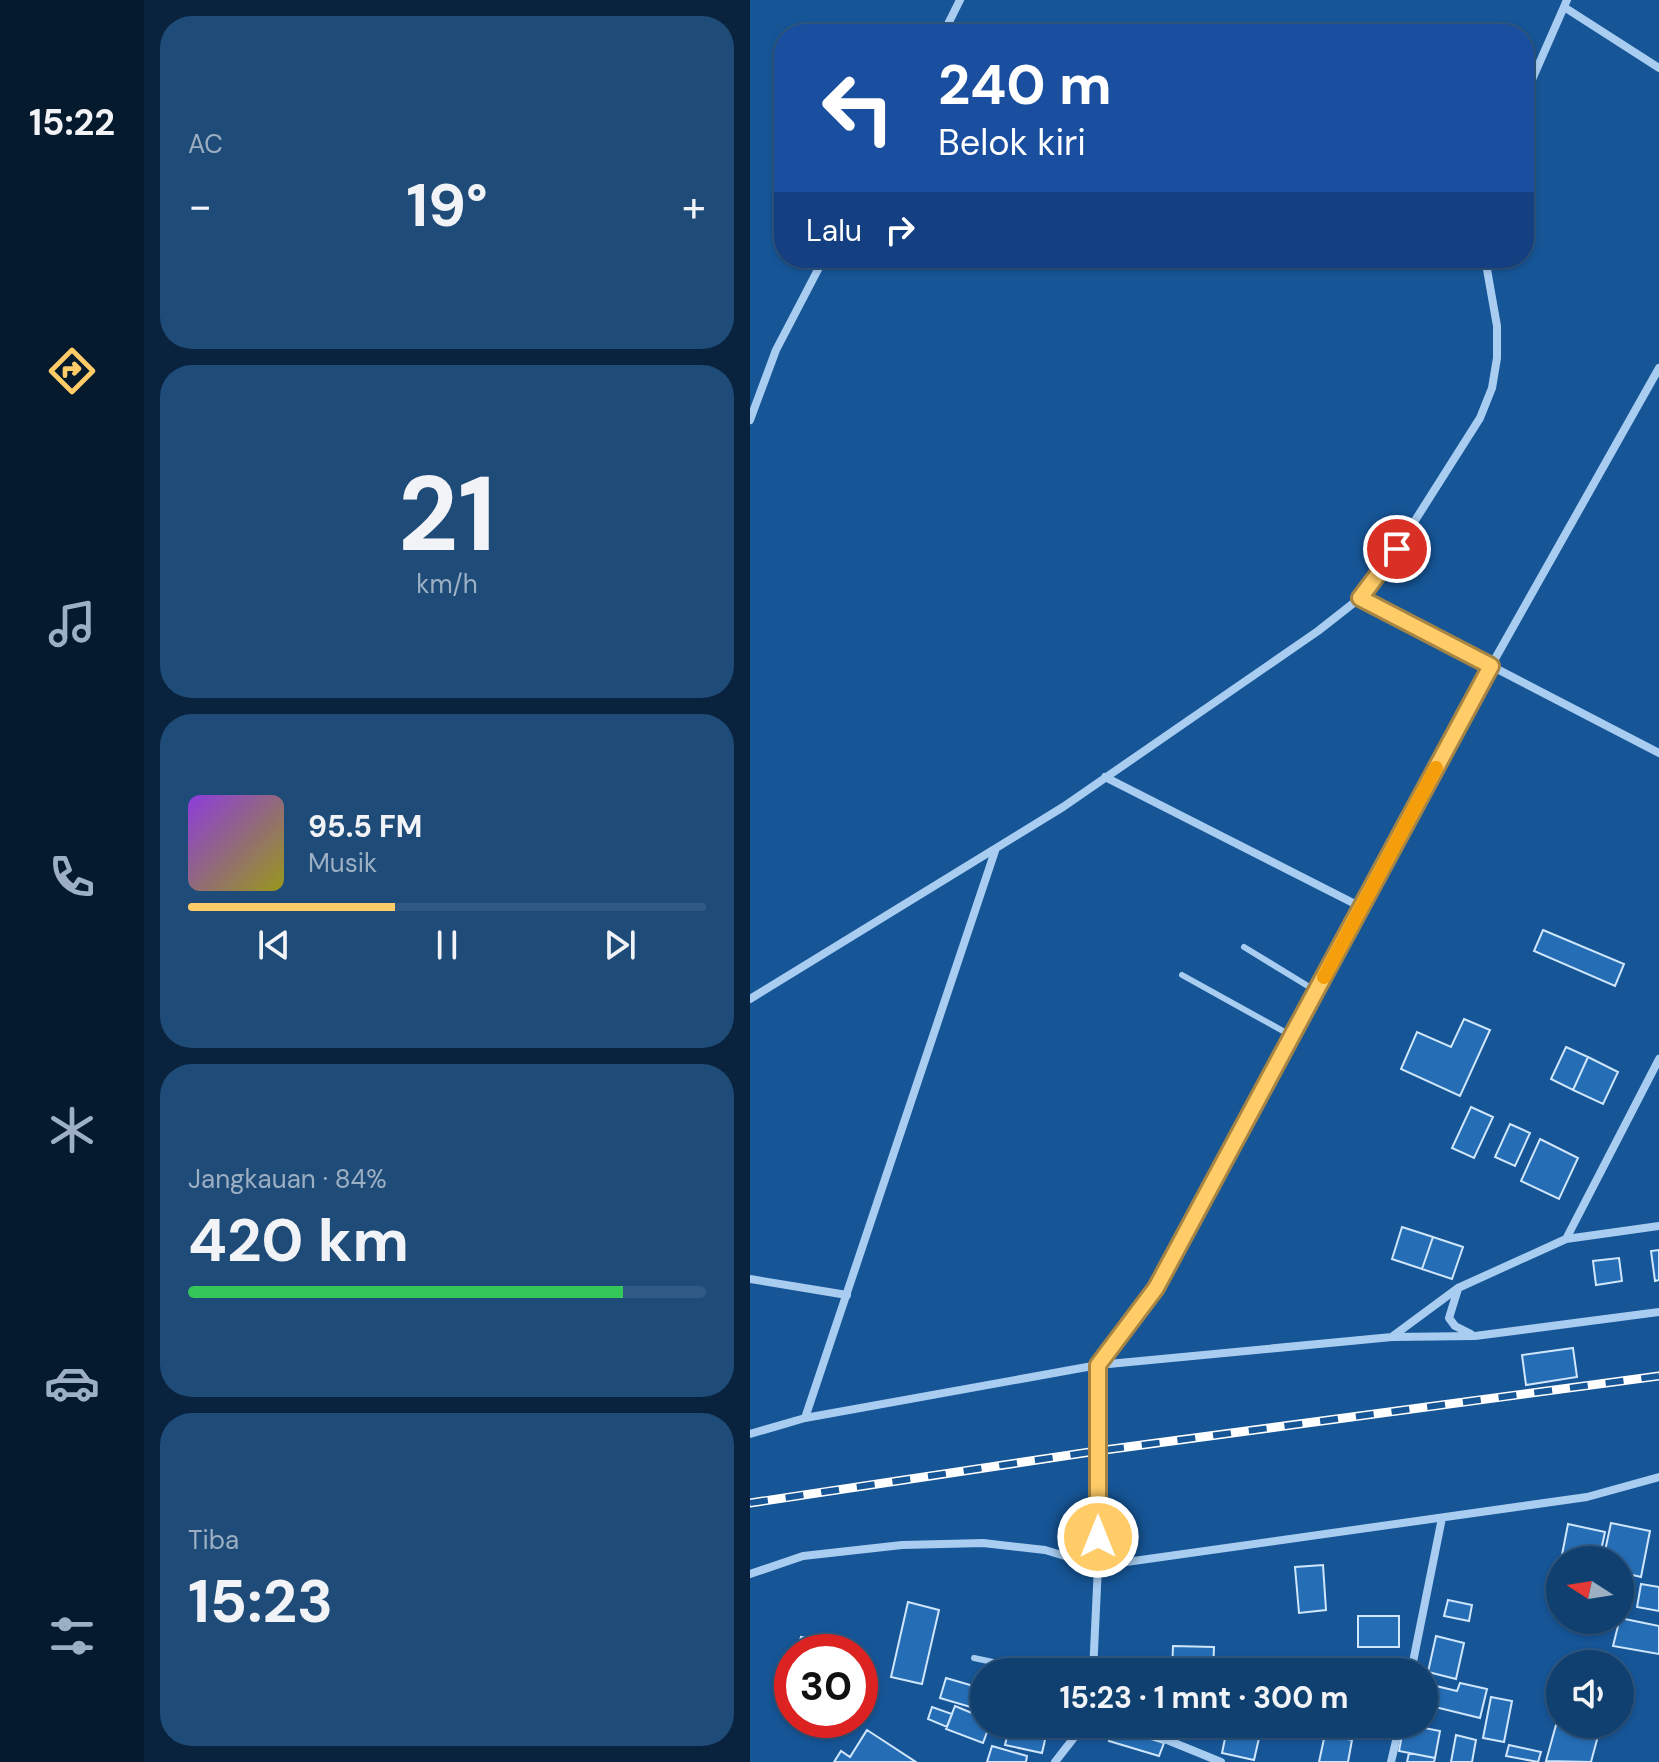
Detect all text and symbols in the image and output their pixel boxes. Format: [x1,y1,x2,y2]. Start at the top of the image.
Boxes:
text: 240 m [938,48,1112,121]
icon: left [806,56,910,160]
text: 15:22 [29,99,115,146]
text: Belok kiri [938,119,1086,166]
text: AC [188,127,223,161]
text: 19° [406,166,488,245]
text: − [188,177,212,235]
text: + [682,177,706,235]
icon: right [878,208,922,252]
text: Lalu [806,211,862,250]
icon: directions [44,343,100,399]
text: 21 [398,447,496,582]
pin [1363,515,1431,583]
icon: arrive [1375,527,1419,571]
text: km/h [416,567,478,601]
icon: music [44,596,100,652]
text: 95.5 FM [308,807,422,846]
text: Musik [308,846,377,880]
icon: phone [44,849,100,905]
icon: previous [252,923,296,967]
icon: pause [425,923,469,967]
icon: next [598,923,642,967]
icon: climate [44,1102,100,1158]
text: Jangkauan · 84% [188,1162,387,1196]
text: 420 km [188,1201,409,1280]
icon: car [44,1355,100,1411]
position arrow [1056,1495,1140,1579]
text: Tiba [188,1523,239,1557]
north arrow [1546,1546,1634,1634]
map controls [1546,1546,1634,1738]
text: 15:23 [188,1562,333,1641]
icon: filters [44,1608,100,1664]
speed limit sign: 30 [774,1634,878,1738]
button: sound [1546,1650,1634,1738]
text: 15:23 · 1 mnt · 300 m [1059,1678,1349,1717]

